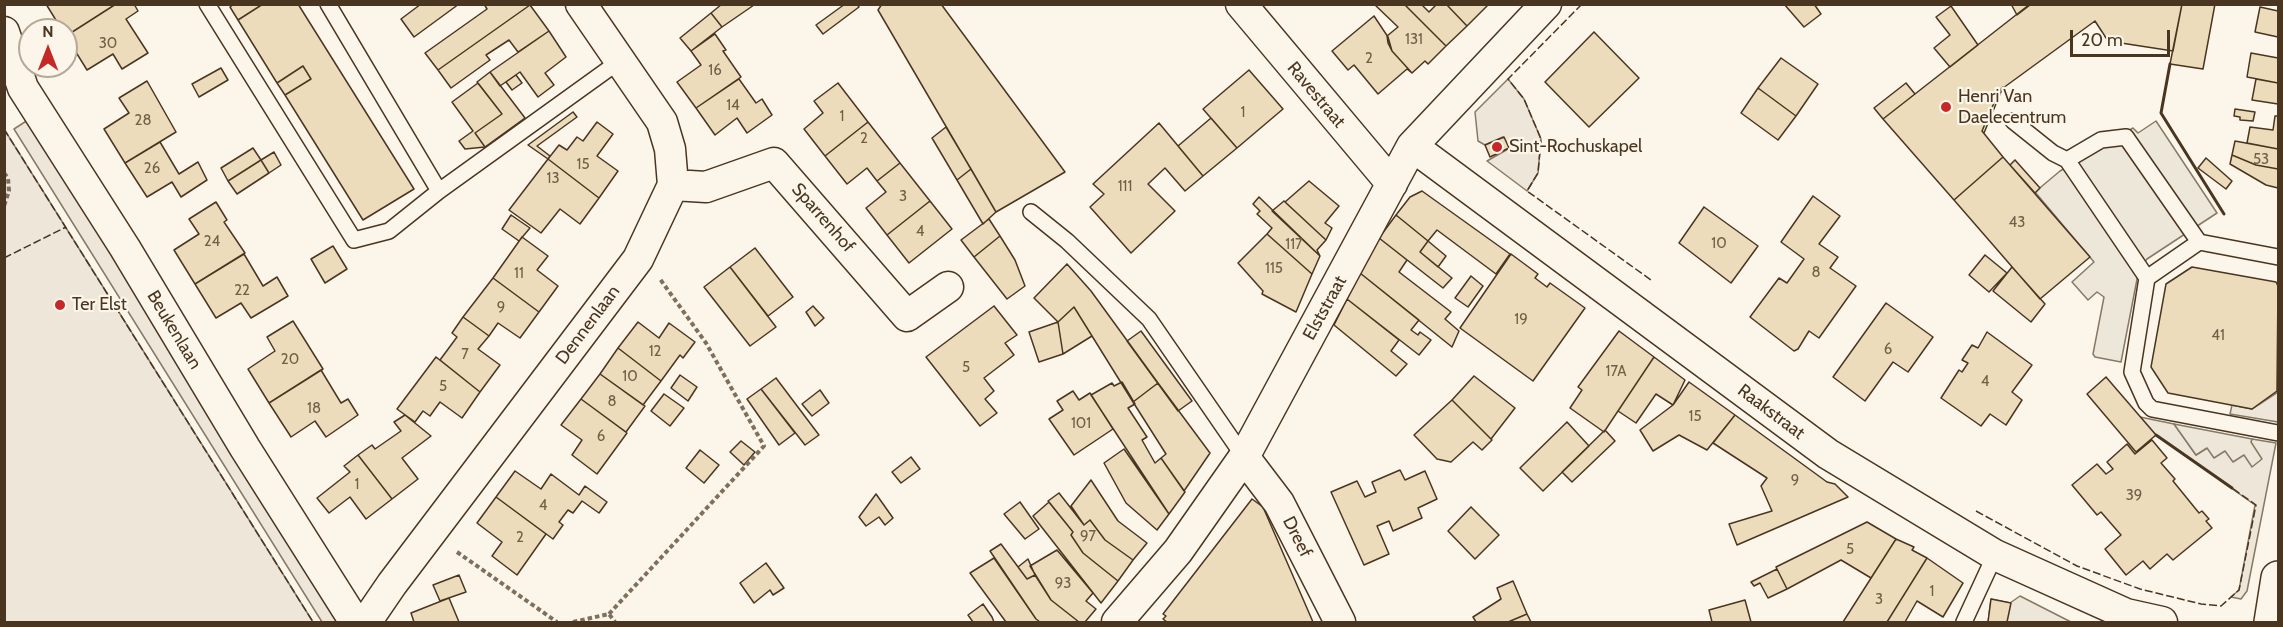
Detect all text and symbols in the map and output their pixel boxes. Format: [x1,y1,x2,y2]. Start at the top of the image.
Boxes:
north arrow [18,18,78,78]
scale bar [2073,18,2174,56]
text: N [42,22,54,41]
text: 20 m [2081,29,2123,51]
house number: 131 [1405,31,1423,49]
house number: 30 [99,35,117,53]
house number: 2 [1365,50,1373,68]
street label: Ravestraat [1282,58,1350,132]
house number: 16 [708,62,722,80]
place label: Henri Van Daelecentrum [1958,86,2066,128]
house number: 14 [726,97,740,115]
marker: Henri Van Daelecentrum [1939,100,1953,114]
house number: 1 [1241,104,1245,122]
house number: 1 [840,108,844,126]
house number: 28 [135,112,151,130]
house number: 2 [860,130,868,148]
place label: Sint-Rochuskapel [1509,136,1642,158]
marker: Sint-Rochuskapel [1490,140,1504,154]
house number: 53 [2253,151,2269,169]
house number: 15 [576,156,590,174]
house number: 26 [144,160,160,178]
house number: 13 [546,170,560,188]
house number: 111 [1118,178,1132,196]
street label: Sparrenhof [787,179,859,257]
house number: 3 [899,188,907,206]
house number: 43 [2009,214,2025,232]
house number: 4 [916,223,924,241]
house number: 24 [204,233,220,251]
house number: 10 [1711,235,1727,253]
house number: 117 [1285,236,1303,254]
house number: 115 [1265,260,1283,278]
house number: 8 [1811,264,1821,282]
house number: 11 [514,265,524,283]
street label: Elststraat [1299,272,1351,344]
street label: Dennenlaan [551,281,625,369]
house number: 22 [234,282,250,300]
street label: Beukenlaan [142,287,206,373]
place label: Ter Elst [72,294,127,316]
marker: Ter Elst [53,298,67,312]
house number: 9 [497,299,505,317]
house number: 19 [1514,311,1528,329]
house number: 41 [2211,327,2225,345]
house number: 6 [1884,341,1892,359]
house number: 12 [649,343,661,361]
house number: 7 [461,346,469,364]
house number: 20 [281,351,299,369]
house number: 5 [962,359,970,377]
house number: 17A [1606,363,1626,381]
house number: 10 [622,368,638,386]
house number: 4 [1981,373,1989,391]
house number: 5 [439,378,447,396]
street label: Raakstraat [1733,380,1809,444]
house number: 8 [607,393,617,411]
house number: 18 [307,400,321,418]
house number: 15 [1688,408,1702,426]
house number: 101 [1071,415,1091,433]
house number: 6 [597,428,605,446]
house number: 9 [1791,472,1799,490]
house number: 1 [355,476,359,494]
house number: 39 [2126,487,2142,505]
house number: 4 [539,497,547,515]
street label: Dreef [1278,513,1316,561]
house number: 97 [1080,528,1096,546]
house number: 2 [516,529,524,547]
house number: 5 [1846,541,1854,559]
house number: 93 [1055,575,1071,593]
house number: 1 [1930,583,1934,601]
house number: 3 [1875,591,1883,609]

